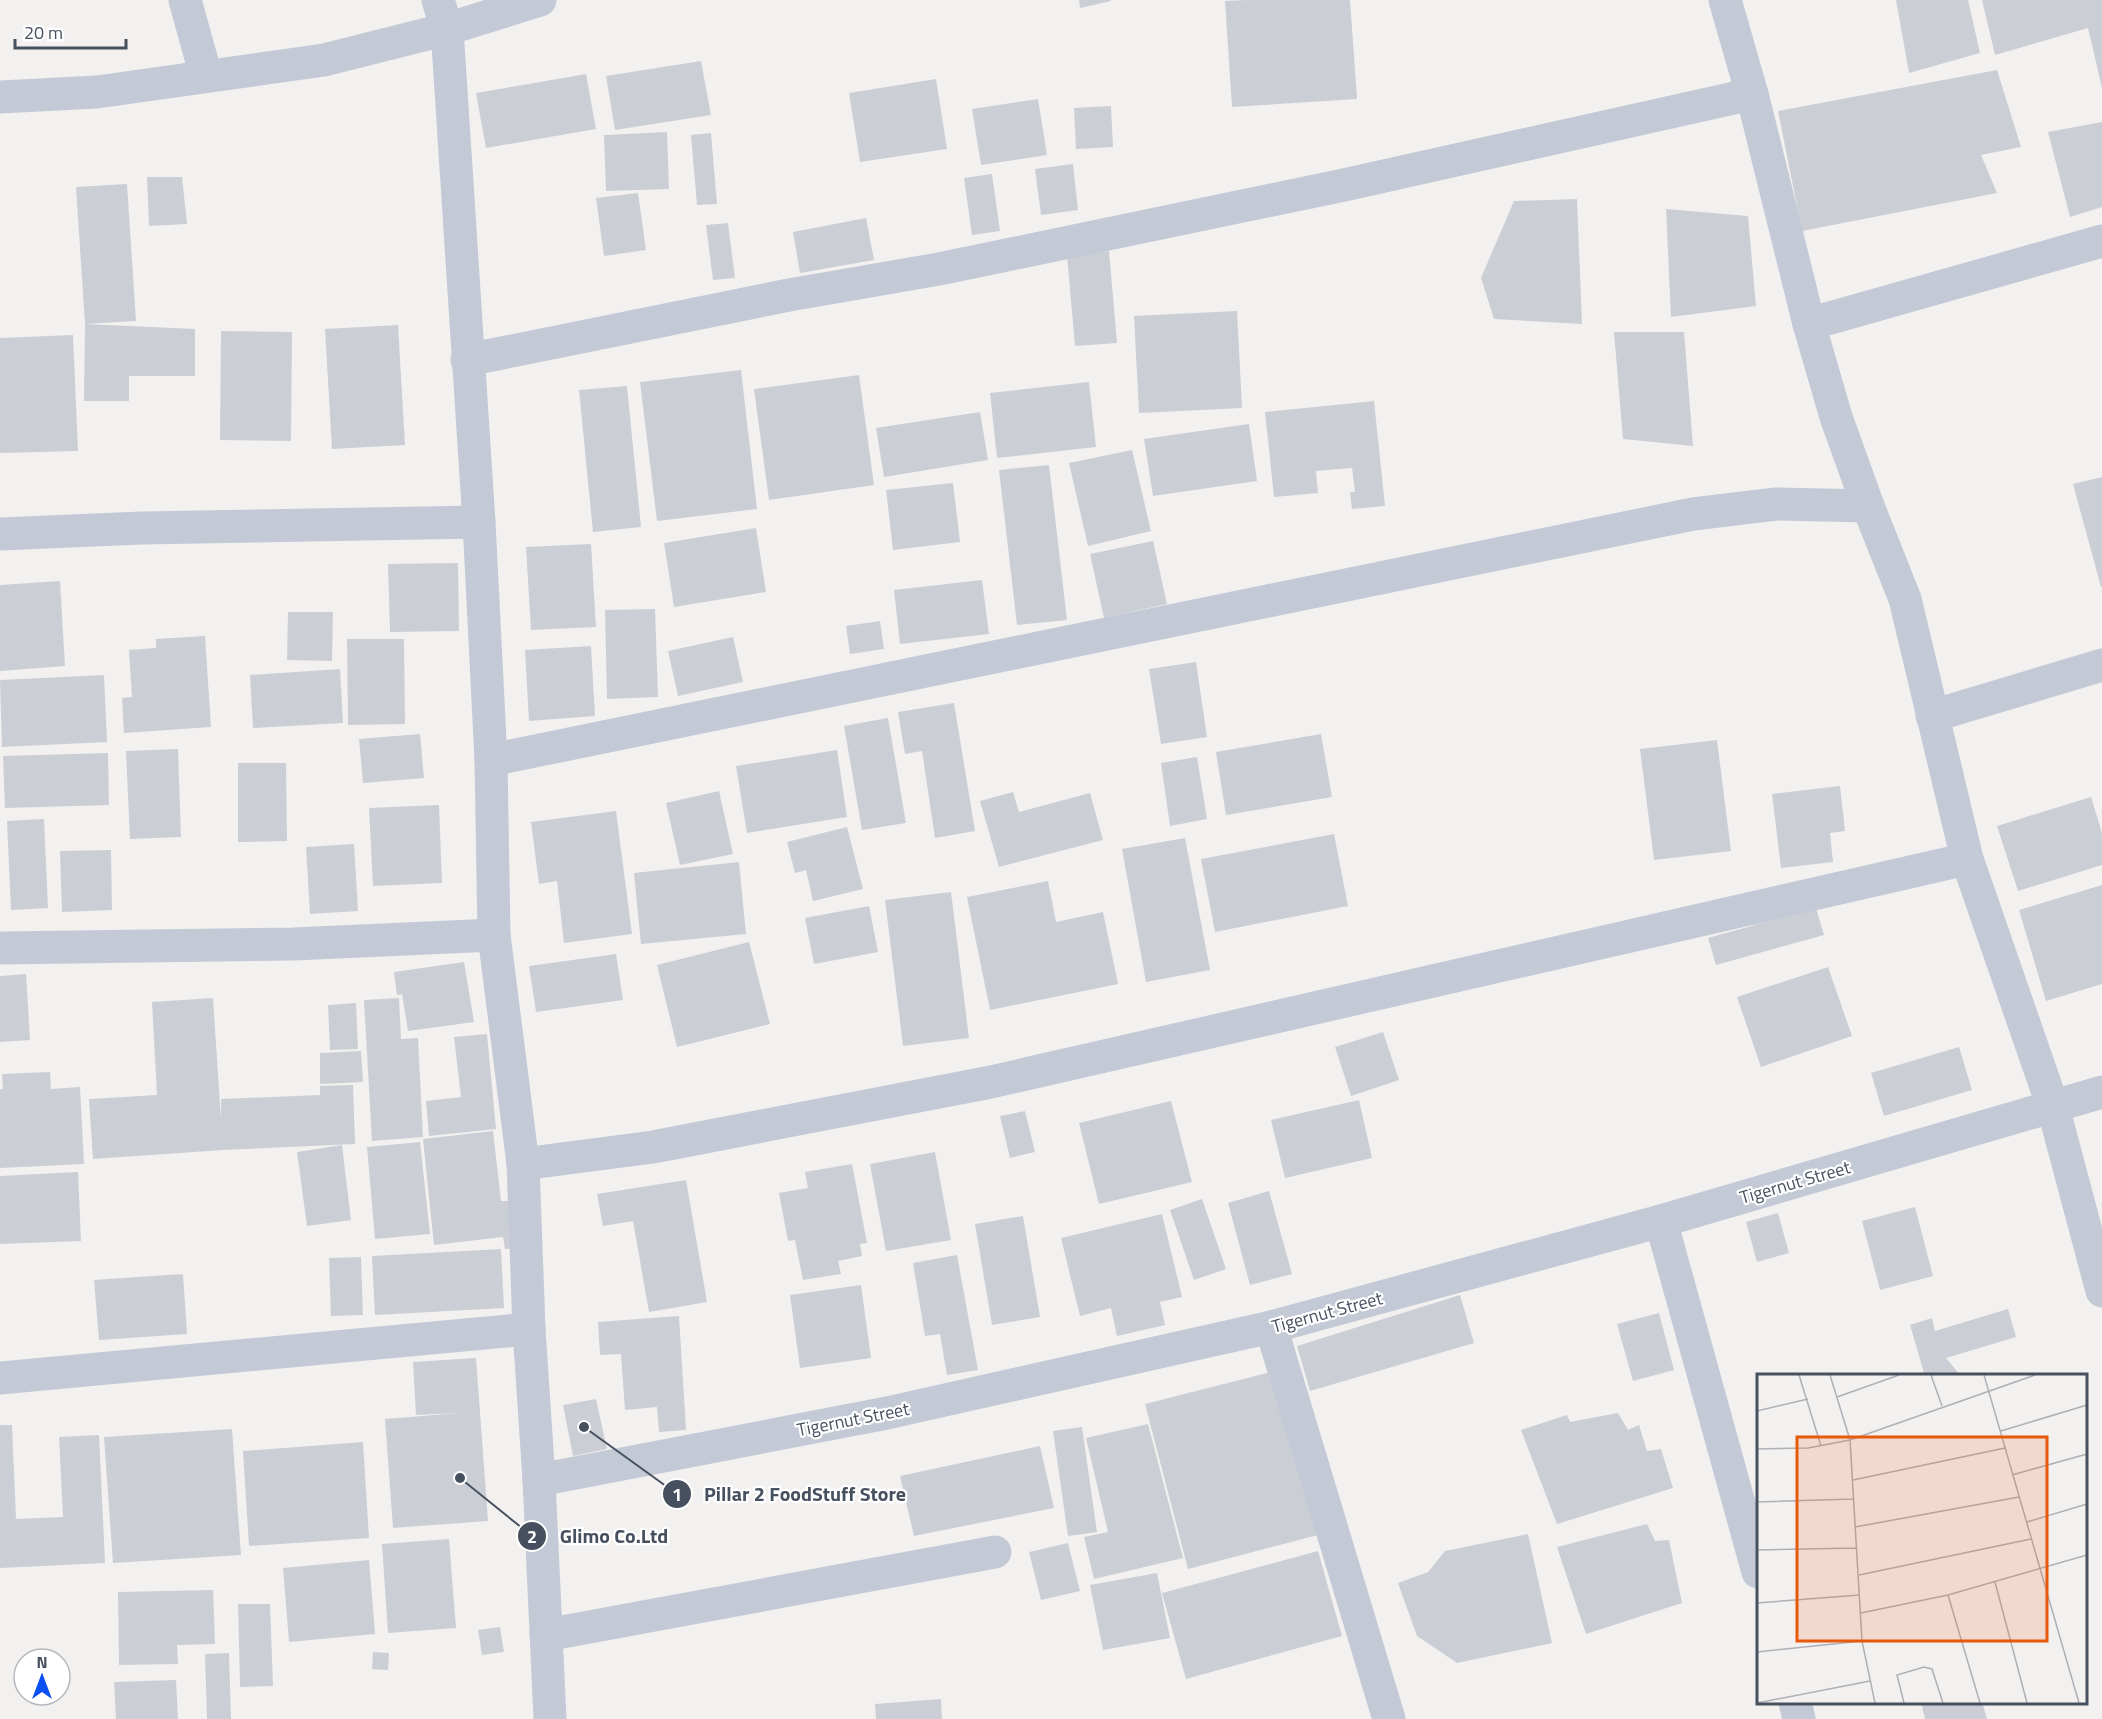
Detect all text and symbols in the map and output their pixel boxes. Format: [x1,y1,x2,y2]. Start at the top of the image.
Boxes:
scale bar [15,12,126,50]
text: 20 m [24,19,63,46]
street label: Tigernut Street [1737,1153,1854,1211]
street label: Tigernut Street [1269,1284,1386,1340]
inset map [1757,1374,2087,1704]
street label: Tigernut Street [795,1395,912,1443]
callout: Pillar 2 FoodStuff Store [662,1475,918,1513]
text: Pillar 2 FoodStuff Store [704,1478,906,1509]
text: 1 [672,1481,682,1508]
callout: Glimo Co.Ltd [517,1517,680,1555]
text: Glimo Co.Ltd [560,1520,668,1551]
text: 2 [527,1523,537,1550]
north arrow [12,1647,72,1707]
text: N [36,1650,48,1674]

